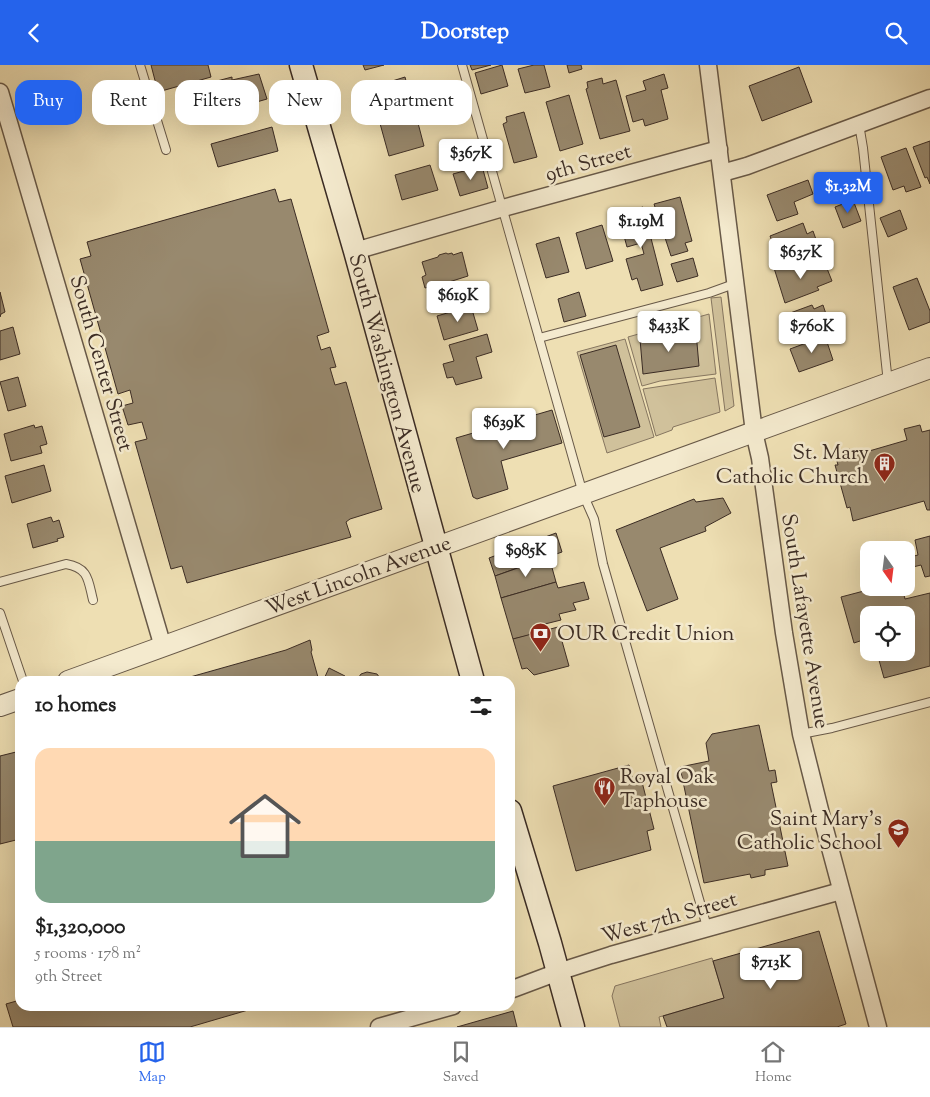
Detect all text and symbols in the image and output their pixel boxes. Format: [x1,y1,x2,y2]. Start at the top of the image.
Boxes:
text: Doorstep [421,17,509,49]
icon: back [20,19,48,47]
icon: search [882,19,910,47]
chip: Buy [15,80,82,125]
chip: Rent [92,80,165,125]
chip: Filters [175,80,259,125]
chip: New [269,80,341,125]
chip: Apartment [351,80,472,125]
street label: 9th Street [542,137,635,191]
pin: $367K [436,139,506,181]
text: $367K [450,143,492,166]
pin: $1.32M [807,171,889,214]
text: $1.32M [825,176,871,199]
pin: $1.19M [600,207,682,249]
text: $1.19M [618,211,664,234]
pin: $637K [766,237,836,280]
text: $637K [780,242,822,265]
street label: South Washington Avenue [340,251,432,496]
street label: South Center Street [61,272,140,455]
pin: $619K [423,281,493,323]
text: $619K [438,285,478,308]
pin: $433K [634,311,704,353]
pin: $760K [777,311,847,354]
text: $433K [648,315,690,338]
text: $760K [790,316,834,339]
pin: $639K [469,407,539,450]
text: $639K [483,412,525,435]
place label: St. Mary Catholic Church [716,439,870,493]
building icon: St. Mary Catholic Church [873,452,897,483]
street label: South Lafayette Avenue [772,512,836,731]
street label: West Lincoln Avenue [262,529,456,624]
pin: $985K [491,535,561,578]
text: $985K [505,540,547,563]
north arrow [860,541,915,596]
map controls [860,541,915,661]
button: locate [860,606,915,661]
place label: OUR Credit Union [557,620,735,650]
bank icon: OUR Credit Union [529,621,553,652]
text: 10 homes [35,691,116,721]
icon: filters [467,692,495,720]
place label: Royal Oak Taphouse [620,763,715,817]
restaurant icon: Royal Oak Taphouse [592,776,616,807]
icon: home [220,781,310,871]
place label: Saint Mary's Catholic School [737,805,882,859]
school or university icon: Saint Mary's Catholic School [886,818,910,849]
street label: West 7th Street [598,885,741,953]
text: $1,320,000 [35,913,125,943]
text: 5 rooms · 178 m² [35,943,141,966]
pin: $713K [736,947,806,990]
text: $713K [751,952,791,975]
text: 9th Street [35,966,102,989]
tab: Map [138,1038,166,1088]
tab: Saved [443,1038,479,1088]
tab: Home [755,1038,792,1088]

